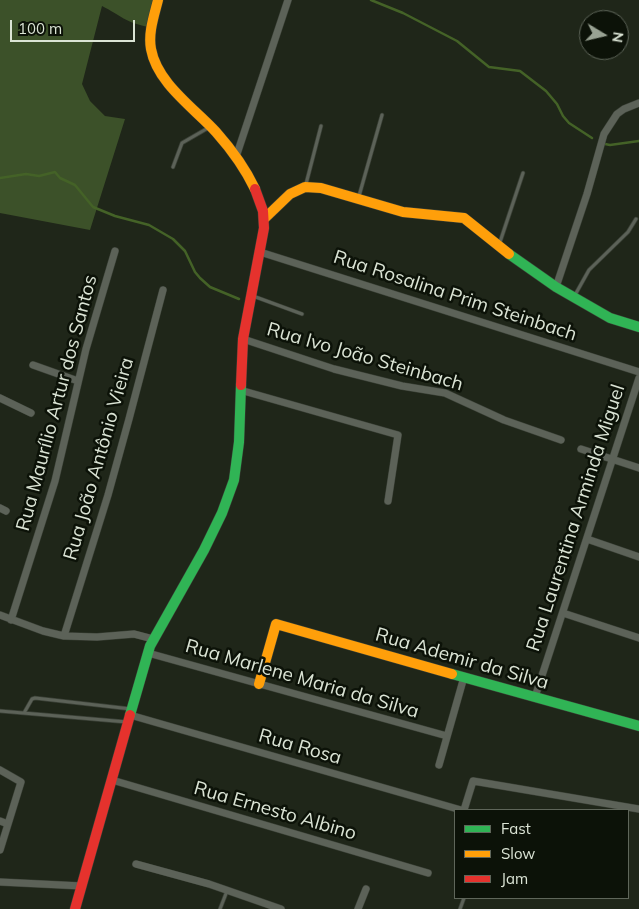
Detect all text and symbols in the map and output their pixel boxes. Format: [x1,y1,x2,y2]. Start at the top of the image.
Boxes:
scale bar [12,10,138,42]
north arrow [579,10,629,60]
text: 100 m [18,19,62,38]
text: N [608,31,628,44]
street label: Rua Rosalina Prim Steinbach [330,246,580,346]
street label: Rua Maurílio Artur dos Santos [12,272,102,534]
street label: Rua Ivo João Steinbach [264,318,466,396]
street label: Rua João Antônio Vieira [59,355,139,563]
street label: Rua Laurentina Arminda Miguel [522,382,630,654]
street label: Rua Ademir da Silva [373,623,551,695]
street label: Rua Marlene Maria da Silva [183,635,421,723]
street label: Rua Rosa [256,724,344,770]
street label: Rua Ernesto Albino [191,777,359,845]
legend [454,809,629,899]
text: Fast [501,819,531,838]
text: Slow [501,844,535,863]
text: Jam [501,869,528,888]

